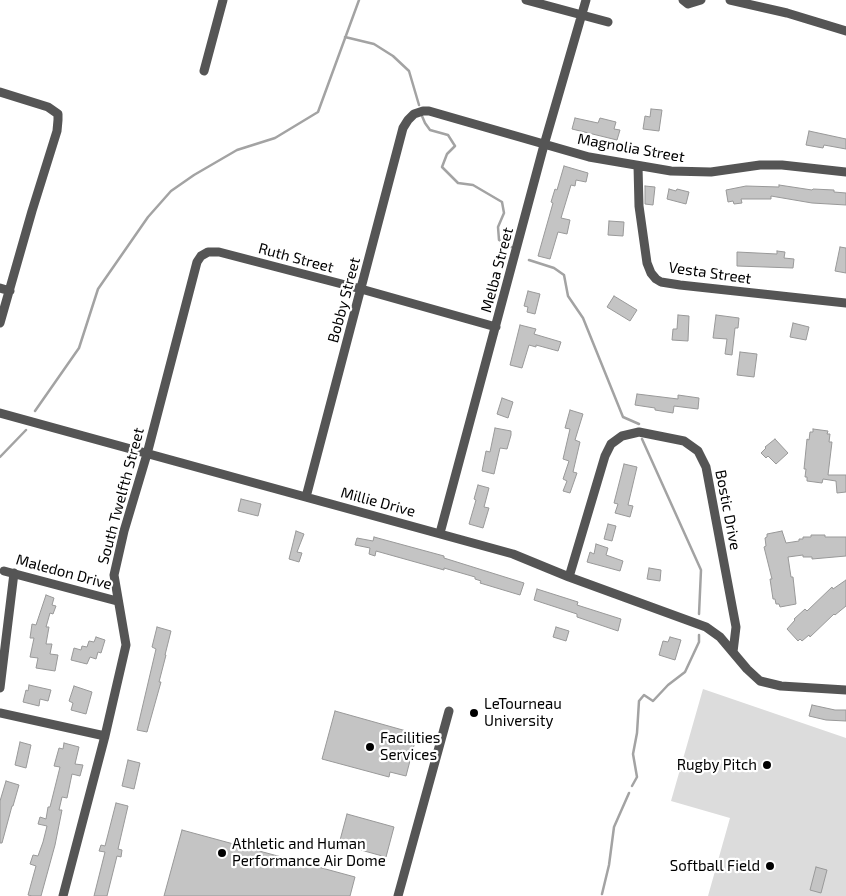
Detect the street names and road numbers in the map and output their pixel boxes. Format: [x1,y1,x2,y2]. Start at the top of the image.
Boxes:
street label: Magnolia Street [576,130,686,166]
street label: Melba Street [477,225,517,315]
street label: Ruth Street [256,239,336,277]
street label: Bobby Street [324,255,364,345]
street label: Vesta Street [668,258,752,288]
street label: South Twelfth Street [94,426,148,566]
street label: Bostic Drive [711,468,745,552]
street label: Millie Drive [339,483,417,521]
street label: Maledon Drive [14,551,114,593]

